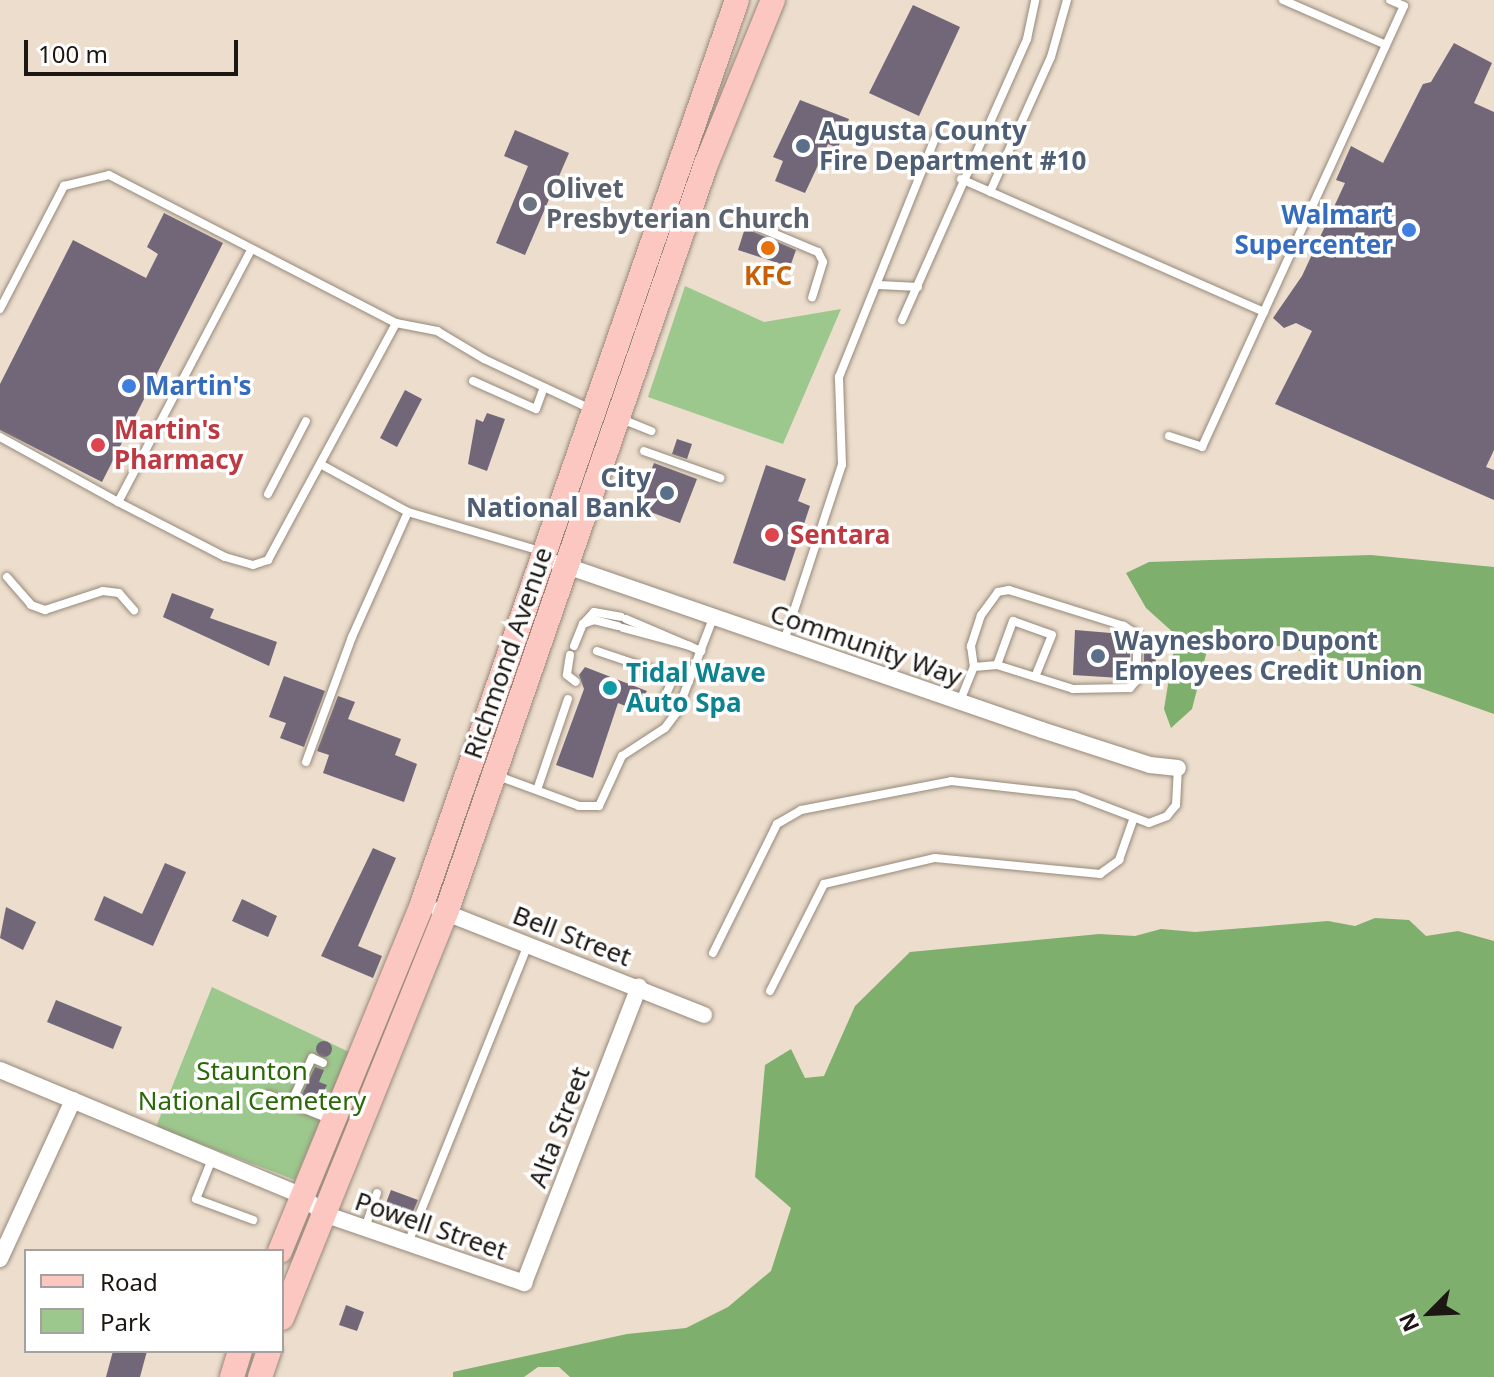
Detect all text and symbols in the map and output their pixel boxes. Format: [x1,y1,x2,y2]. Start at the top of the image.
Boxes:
scale bar [28,24,242,74]
text: 100 m [38,37,108,70]
place label: Augusta County Fire Department #10 [819,115,1086,176]
marker: Augusta County Fire Department #10 [794,137,812,155]
place label: Olivet Presbyterian Church [546,173,810,234]
marker: Olivet Presbyterian Church [521,195,539,213]
place label: Walmart Supercenter [1234,199,1393,260]
marker: Walmart Supercenter [1400,221,1418,239]
marker: KFC [759,239,777,257]
place label: KFC [744,260,792,292]
place label: Martin's [145,370,252,402]
marker: Martin's [120,377,138,395]
place label: Martin's Pharmacy [114,414,243,476]
marker: Martin's Pharmacy [89,436,107,454]
place label: City National Bank [466,462,651,524]
marker: City National Bank [658,484,676,502]
place label: Sentara [790,519,890,551]
marker: Sentara [761,524,783,546]
street label: Richmond Avenue [457,543,559,763]
street label: Community Way [766,598,966,692]
place label: Waynesboro Dupont Employees Credit Union [1114,625,1423,686]
marker: Waynesboro Dupont Employees Credit Union [1089,647,1107,665]
place label: Tidal Wave Auto Spa [626,657,766,718]
marker: Tidal Wave Auto Spa [601,679,619,697]
street label: Bell Street [508,899,636,973]
park label: Staunton National Cemetery [138,1055,366,1116]
street label: Alta Street [522,1062,596,1192]
street label: Powell Street [351,1185,511,1267]
legend [24,1249,284,1353]
text: Road [100,1265,158,1298]
north arrow [1390,1273,1470,1353]
text: Park [100,1305,151,1338]
text: N [1391,1308,1425,1337]

